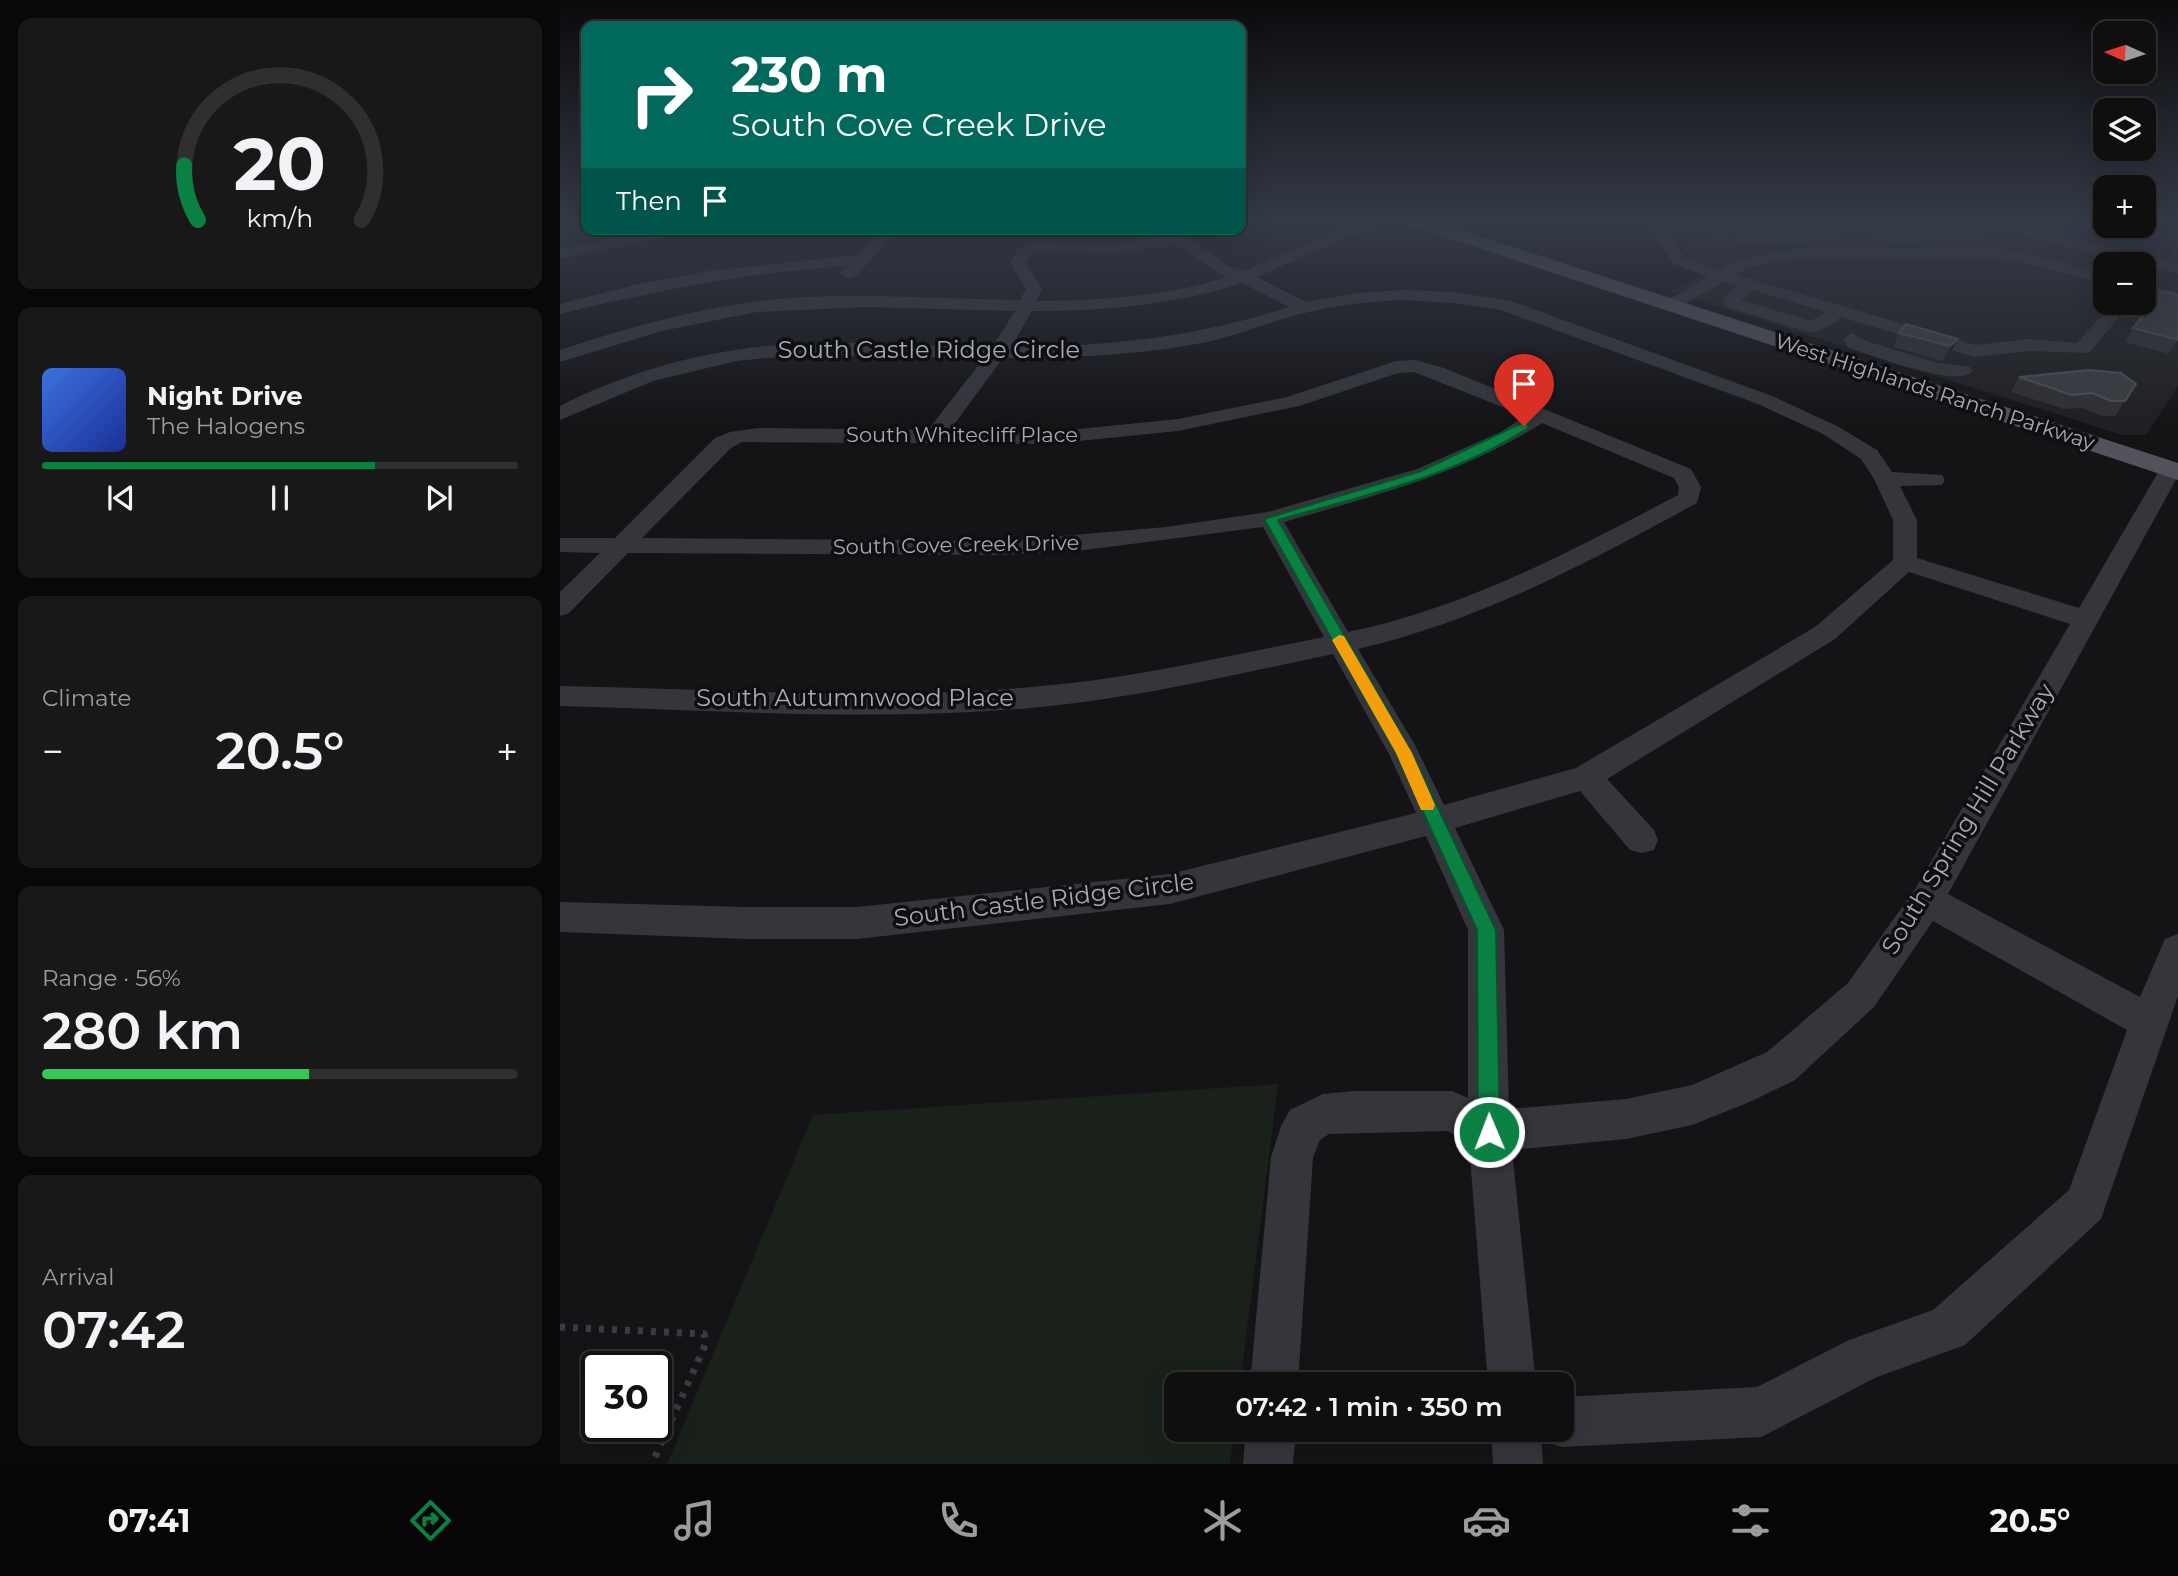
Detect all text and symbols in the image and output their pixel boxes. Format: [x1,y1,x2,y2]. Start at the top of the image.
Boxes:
north arrow [2093,21,2156,84]
map controls [2093,21,2156,315]
text: 230 m [731,45,887,104]
icon: right [616,49,707,140]
button: layers [2093,98,2156,161]
text: South Cove Creek Drive [731,105,1106,144]
text: 20 [234,120,326,208]
button: + [2093,175,2156,238]
icon: arrive [696,182,734,220]
text: Then [616,185,682,217]
text: km/h [247,202,313,232]
button: − [2093,252,2156,315]
street label: West Highlands Ranch Parkway [1772,328,2099,455]
street label: South Castle Ridge Circle [778,335,1080,364]
pin [1494,354,1554,426]
icon: arrive [1505,365,1543,403]
text: Night Drive [147,380,303,412]
text: The Halogens [147,412,305,440]
street label: South Whitecliff Place [846,422,1078,447]
icon: previous [102,479,140,517]
icon: pause [261,479,299,517]
icon: next [420,479,458,517]
street label: South Cove Creek Drive [833,530,1079,559]
street label: South Spring Hill Parkway [1875,678,2060,959]
street label: South Autumnwood Place [696,683,1014,712]
text: Climate [42,684,131,712]
text: 20.5° [216,719,344,782]
text: − [42,728,64,775]
text: + [496,728,518,775]
street label: South Castle Ridge Circle [892,867,1196,932]
text: Range · 56% [42,964,181,992]
text: 280 km [42,999,243,1062]
position arrow [1452,1095,1526,1169]
text: Arrival [42,1263,115,1291]
text: 07:42 [42,1298,186,1361]
speed limit sign: 30 [581,1351,672,1442]
text: 07:42 · 1 min · 350 m [1235,1391,1503,1423]
icon: directions [406,1496,455,1545]
icon: music [670,1496,719,1545]
icon: phone [934,1496,983,1545]
icon: climate [1198,1496,1247,1545]
icon: car [1462,1496,1511,1545]
icon: filters [1726,1496,1775,1545]
text: 07:41 [108,1501,191,1540]
text: 20.5° [1990,1501,2070,1540]

